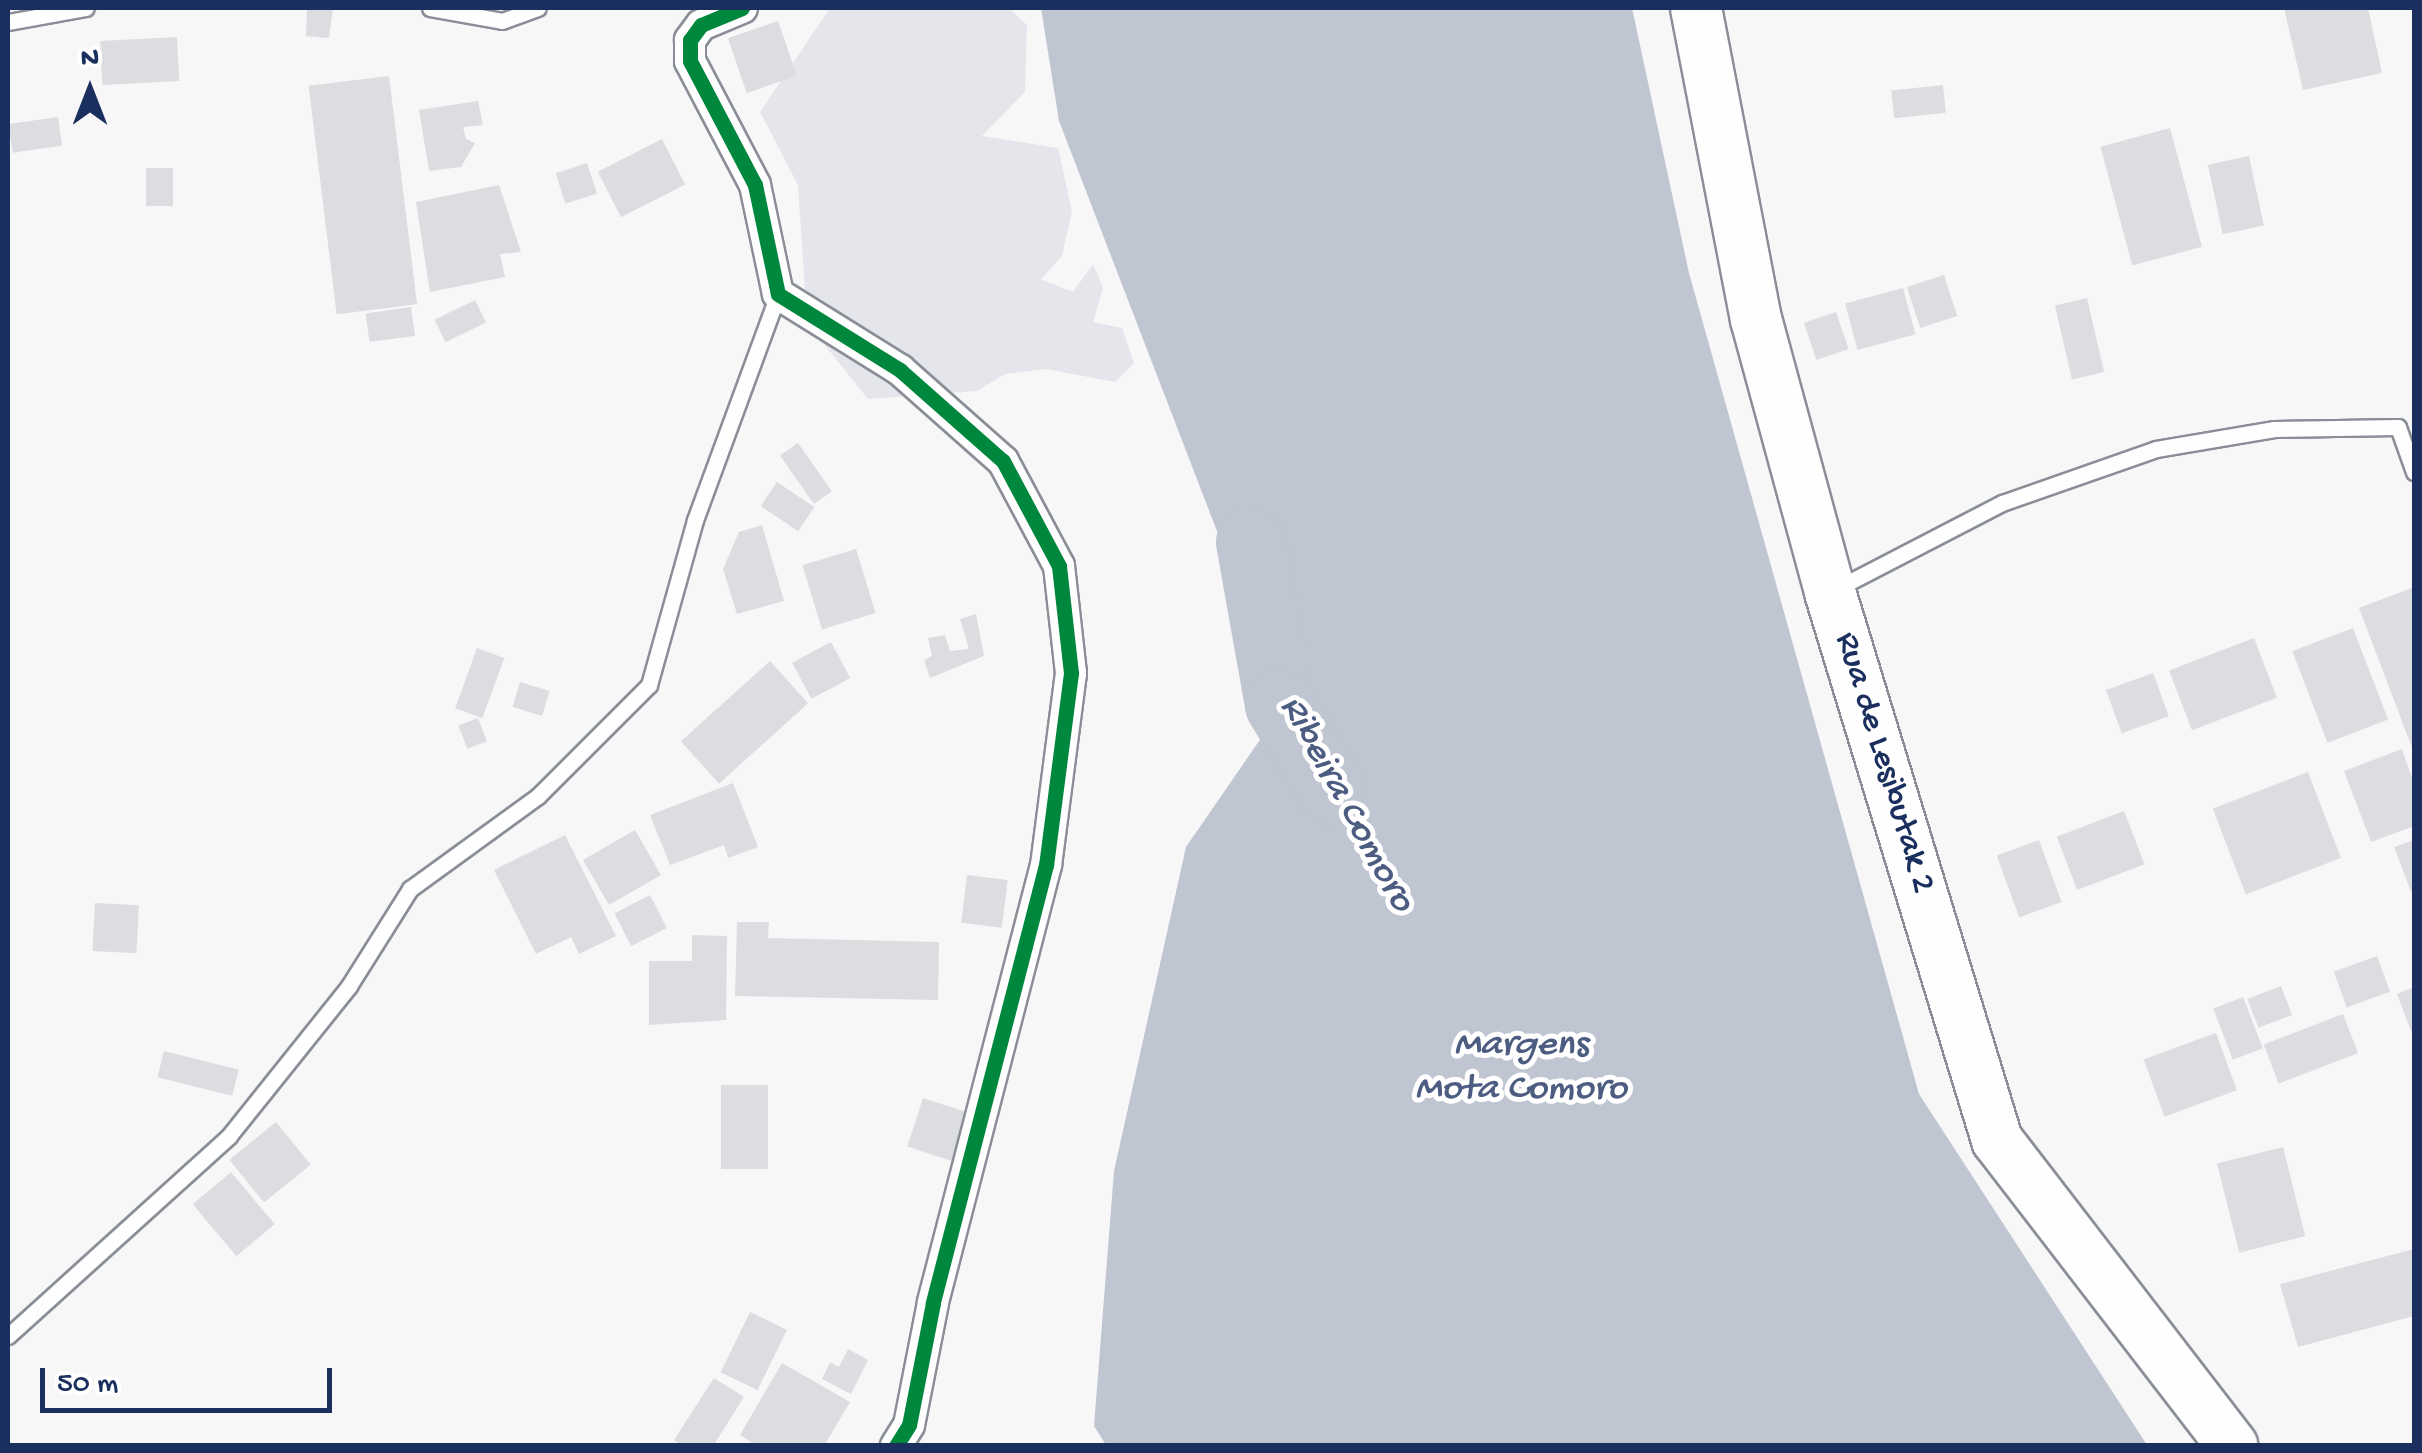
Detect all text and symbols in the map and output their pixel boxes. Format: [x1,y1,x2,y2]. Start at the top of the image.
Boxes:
north arrow [40,40,140,140]
text: N [81,43,99,76]
street label: Rua de Lesibutak 2 [1823,628,1943,898]
water label: Ribeira Comoro [1267,689,1423,921]
water label: Margens Mota Comoro [1415,1024,1627,1114]
scale bar [45,1348,338,1410]
text: 50 m [57,1368,118,1403]

